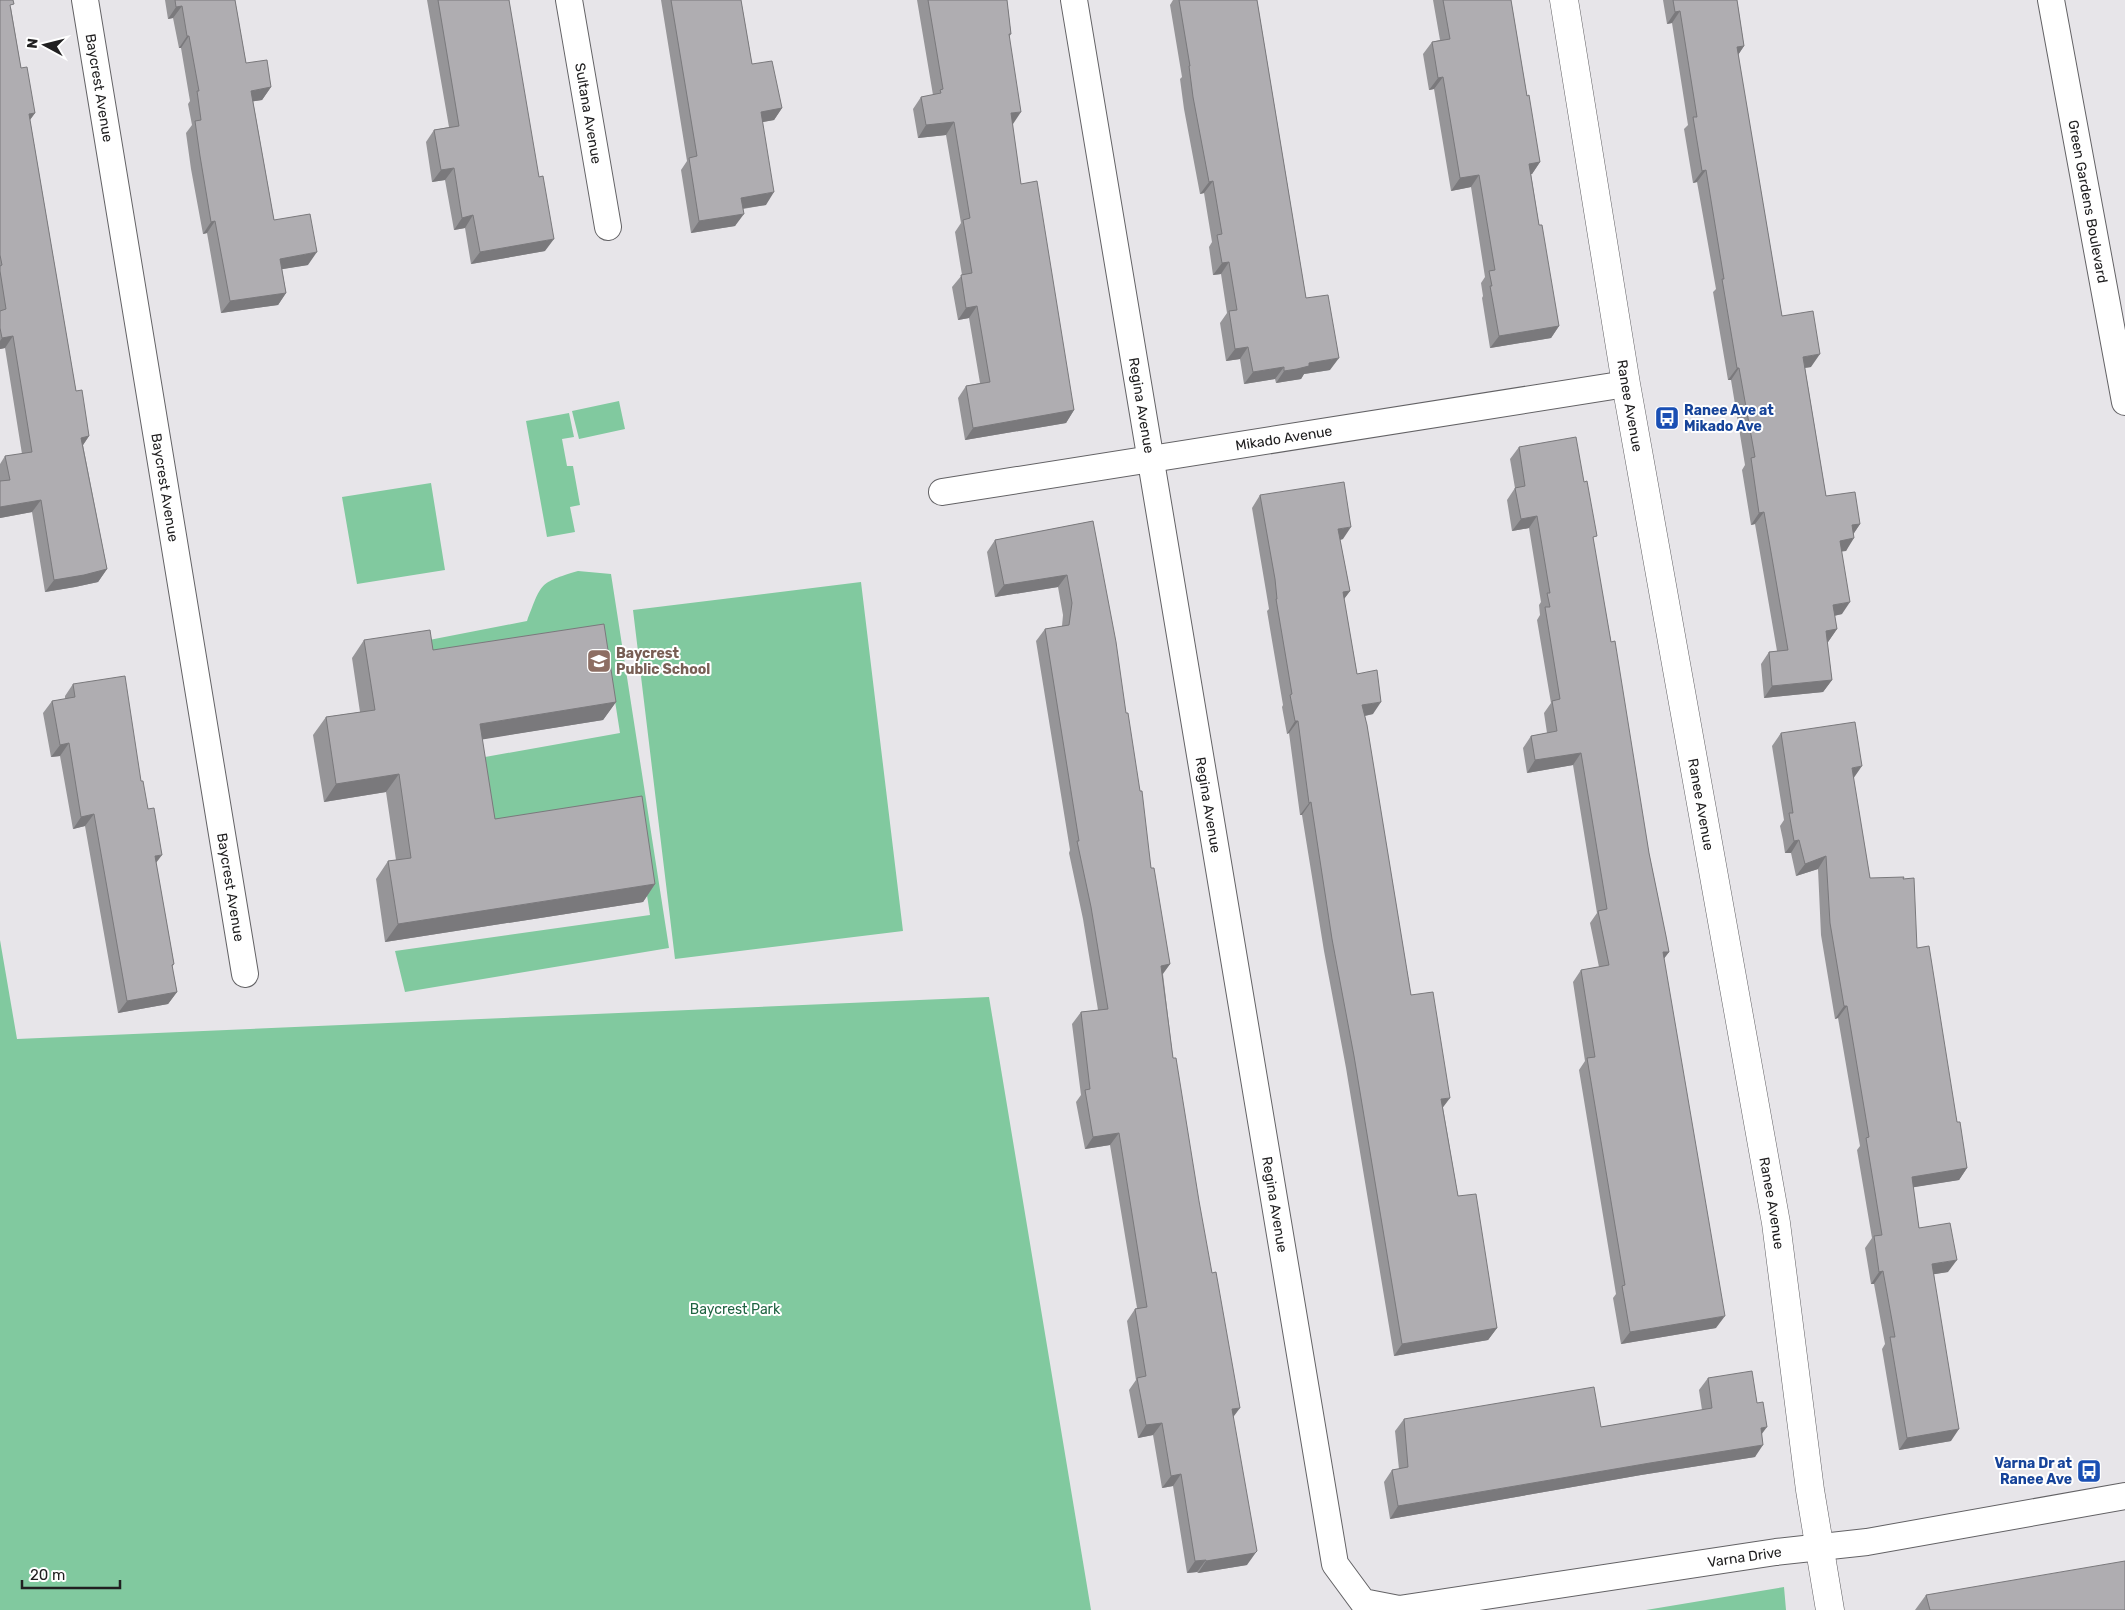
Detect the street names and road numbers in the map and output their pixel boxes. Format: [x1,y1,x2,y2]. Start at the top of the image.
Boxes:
street label: Baycrest Avenue [82,32,116,144]
street label: Sultana Avenue [571,62,605,165]
street label: Green Gardens Boulevard [2064,119,2111,285]
street label: Regina Avenue [1125,356,1158,455]
street label: Ranee Avenue [1613,358,1646,453]
street label: Mikado Avenue [1234,422,1334,455]
street label: Baycrest Avenue [147,432,182,543]
street label: Regina Avenue [1191,756,1224,854]
street label: Ranee Avenue [1684,757,1717,852]
street label: Baycrest Avenue [213,832,248,943]
street label: Regina Avenue [1258,1155,1291,1254]
street label: Ranee Avenue [1755,1156,1787,1250]
street label: Varna Drive [1706,1543,1783,1571]

